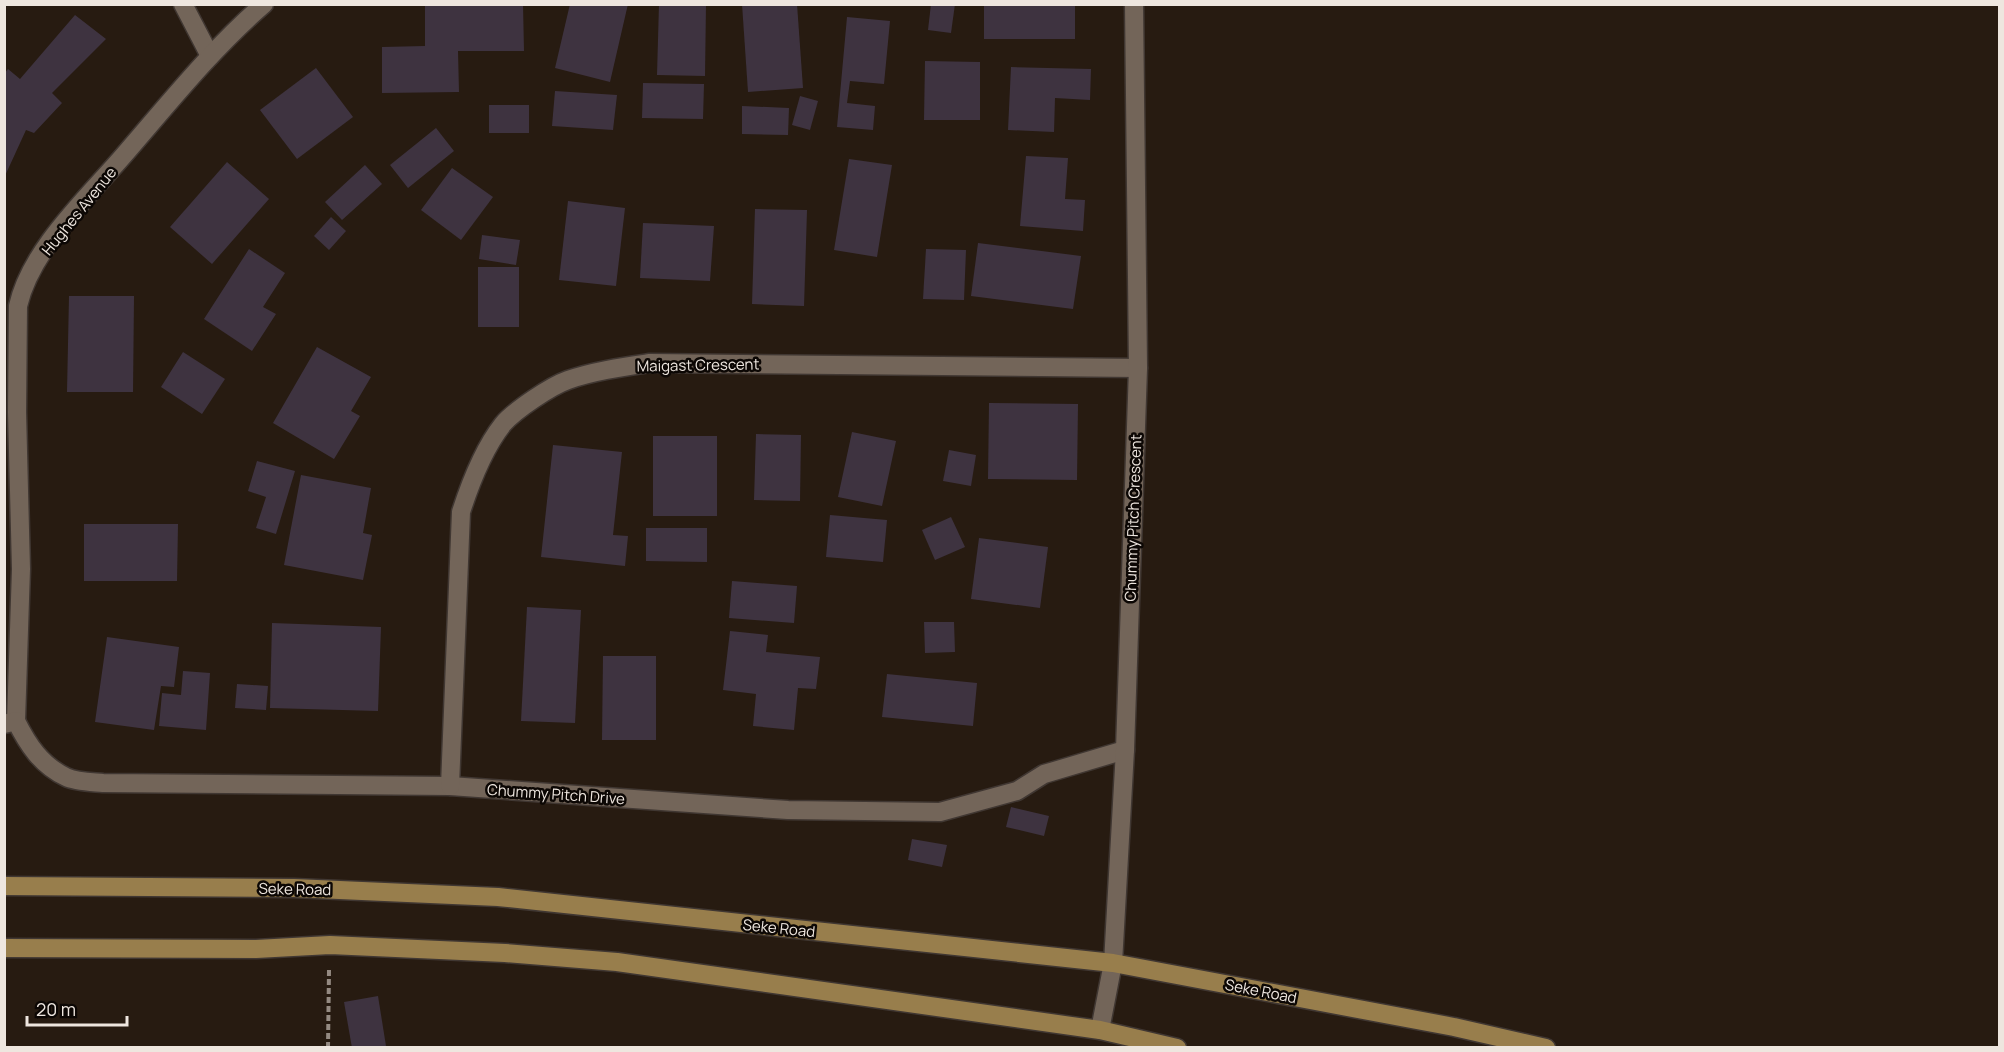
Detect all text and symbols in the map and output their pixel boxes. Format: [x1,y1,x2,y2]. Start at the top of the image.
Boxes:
street label: Hughes Avenue [37,162,121,260]
street label: Maigast Crescent [636,353,760,377]
street label: Chummy Pitch Crescent [1120,434,1146,602]
street label: Chummy Pitch Drive [486,779,626,809]
street label: Seke Road [259,878,331,900]
street label: Seke Road [742,914,816,942]
street label: Seke Road [1223,974,1299,1008]
scale bar [27,989,128,1027]
text: 20 m [36,997,76,1021]

